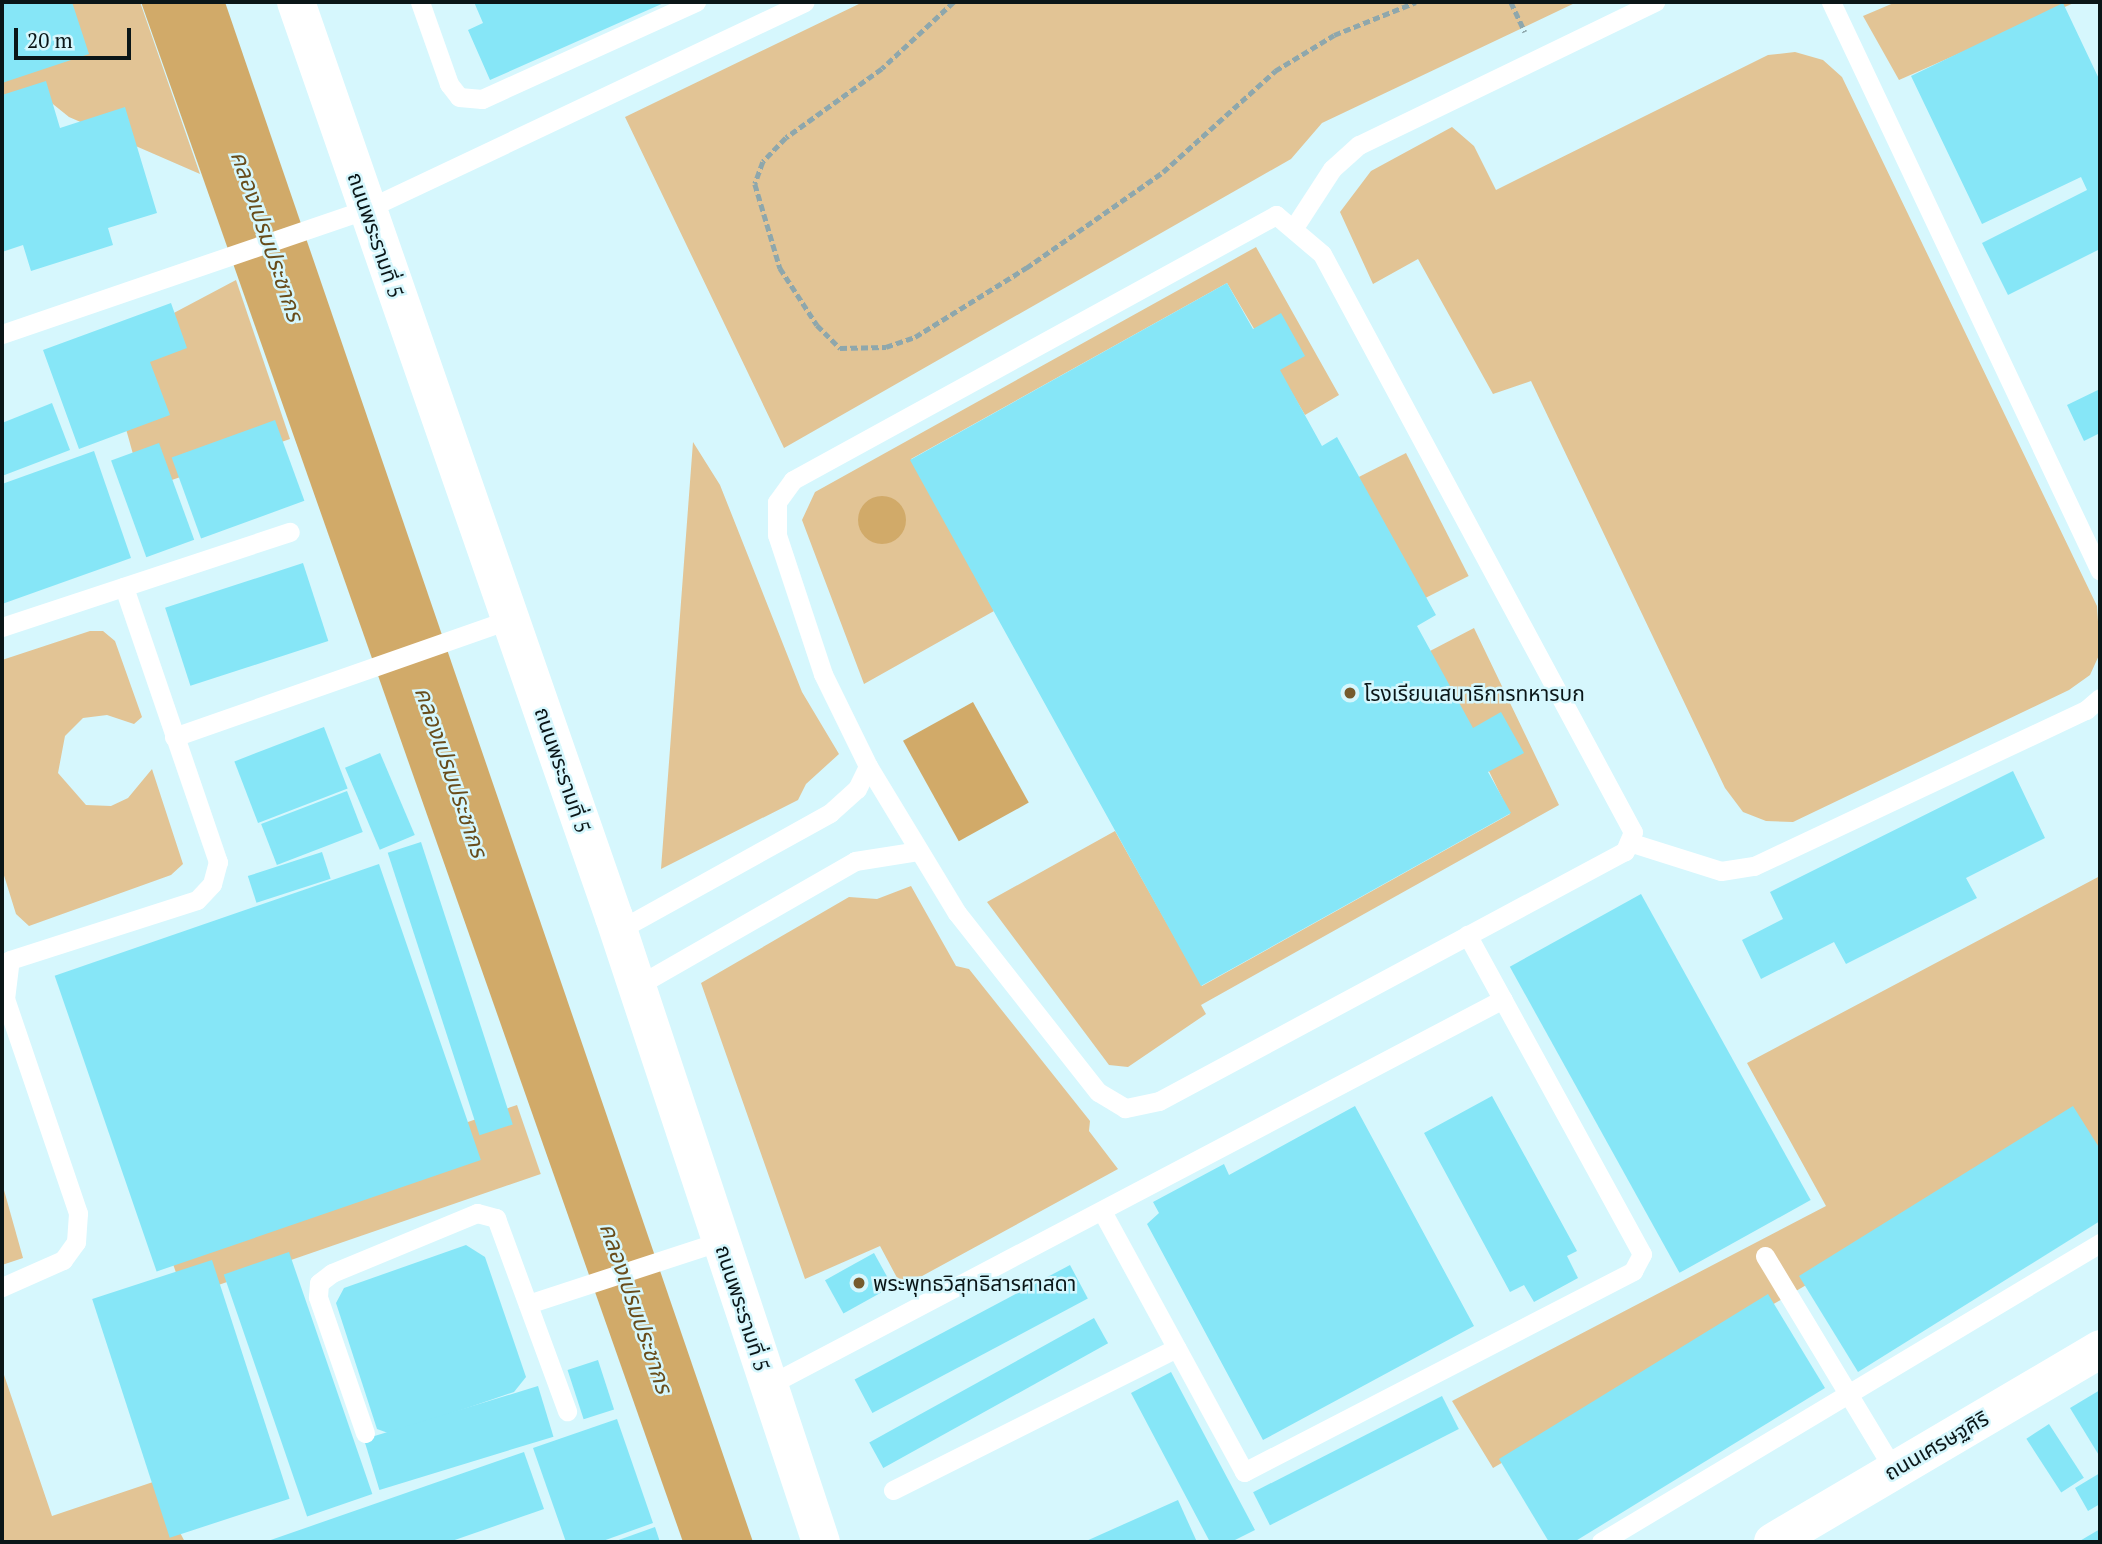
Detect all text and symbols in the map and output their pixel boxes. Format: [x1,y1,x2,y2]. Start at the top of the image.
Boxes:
scale bar [18,14,135,58]
text: 20 m [27,26,73,54]
water label: คลองเปรมประชากร [225,147,309,325]
street label: ถนนพระรามที่ 5 [343,169,409,301]
place label: โรงเรียนเสนาธิการทหารบก [1364,680,1585,706]
water label: คลองเปรมประชากร [409,683,493,861]
marker: โรงเรียนเสนาธิการทหารบก [1342,685,1358,701]
street label: ถนนพระรามที่ 5 [530,704,596,836]
water label: คลองเปรมประชากร [594,1219,678,1397]
street label: ถนนพระรามที่ 5 [711,1242,775,1374]
place label: พระพุทธวิสุทธิสารศาสดา [873,1270,1076,1296]
marker: พระพุทธวิสุทธิสารศาสดา [851,1275,867,1291]
street label: ถนนเศรษฐศิริ [1879,1405,1993,1485]

